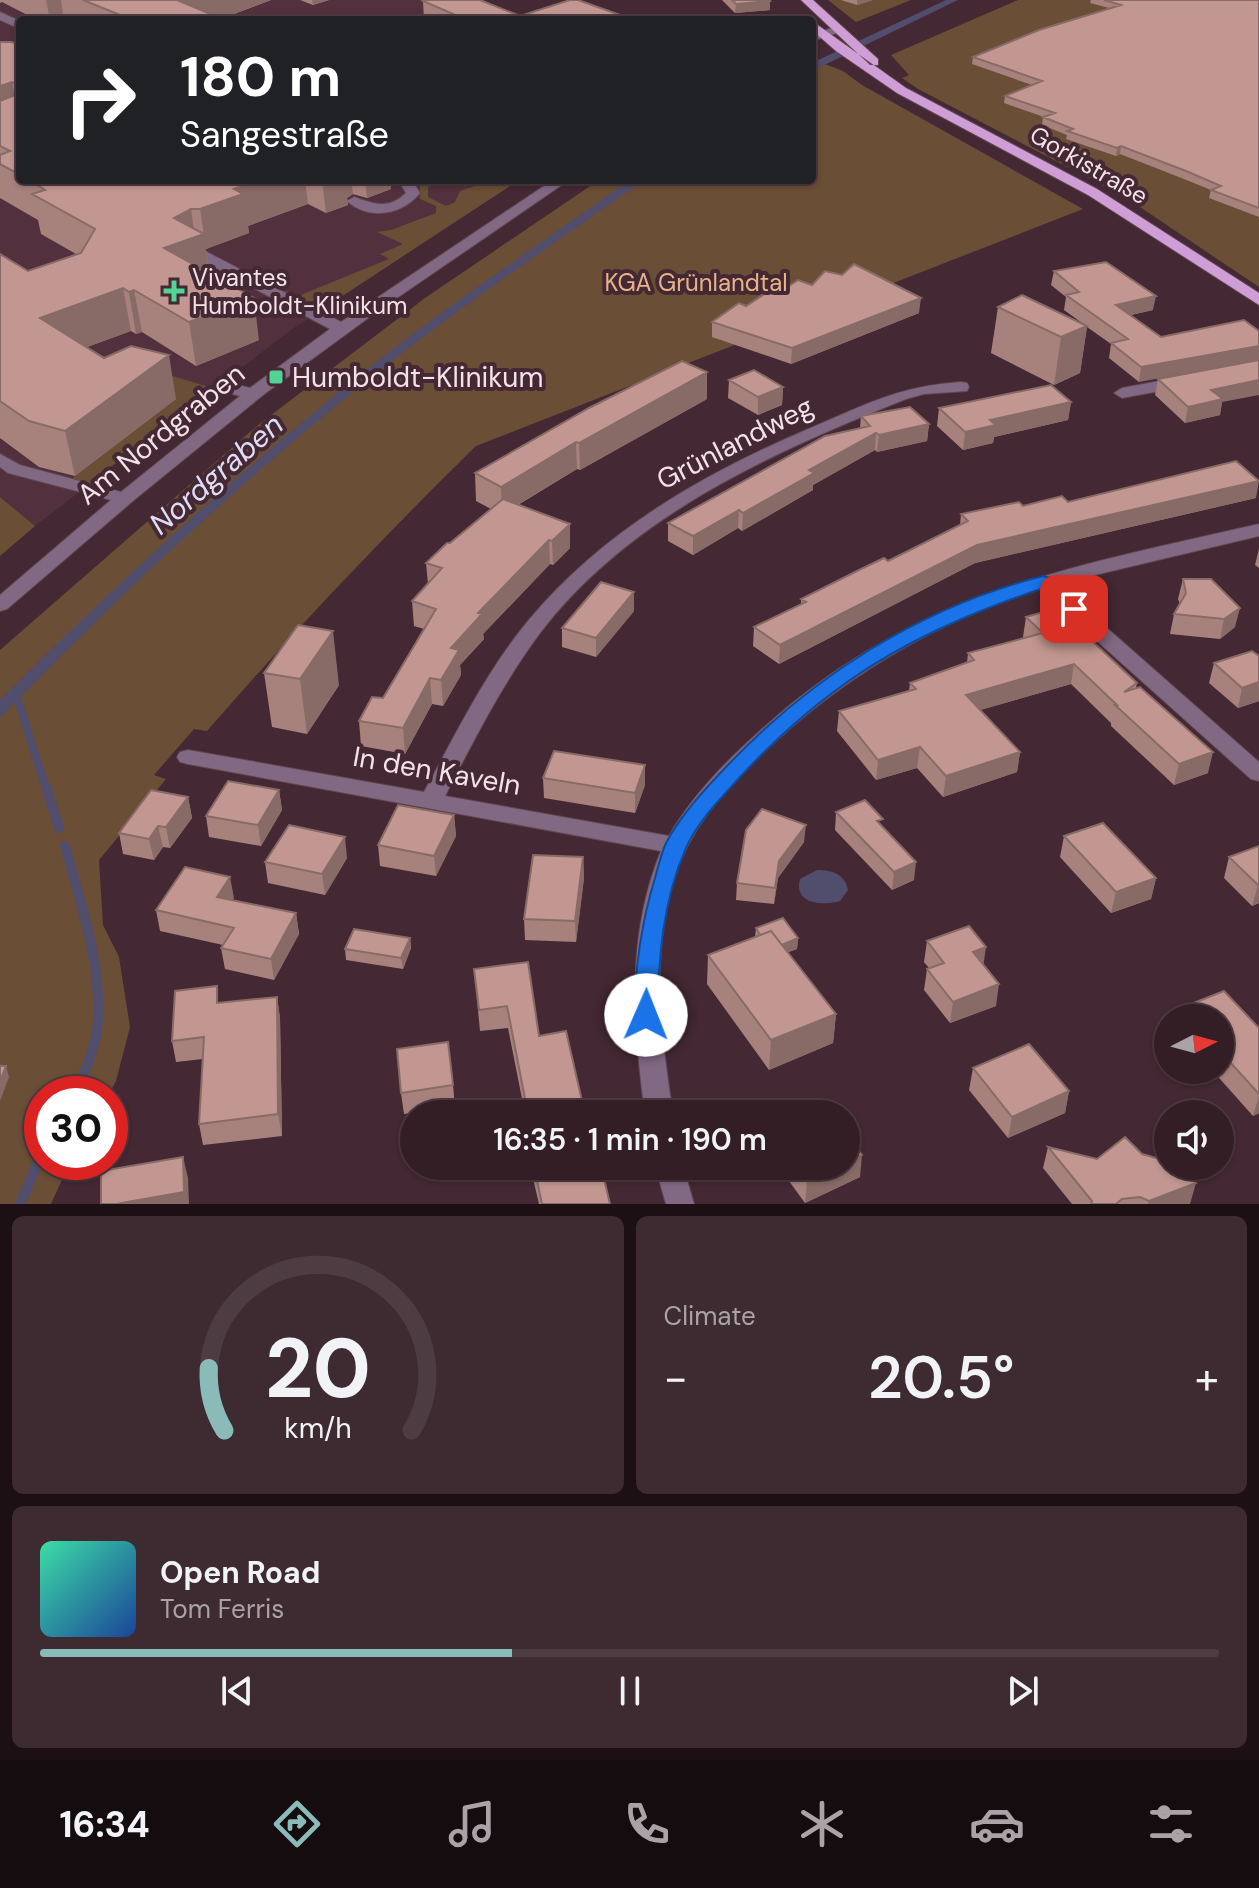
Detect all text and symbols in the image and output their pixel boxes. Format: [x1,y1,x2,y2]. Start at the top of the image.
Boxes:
text: 180 m [180,40,341,113]
icon: right [48,48,152,152]
text: Sangestraße [180,111,389,158]
street label: Gorkistraße [1024,119,1154,211]
place label: Vivantes Humboldt-Klinikum [192,262,407,321]
park label: KGA Grünlandtal [604,267,788,298]
marker: Vivantes Humboldt-Klinikum [163,280,185,302]
street label: Am Nordgraben [71,356,251,512]
place label: Humboldt-Klinikum [292,359,543,396]
marker: Humboldt-Klinikum [267,368,285,386]
street label: Grünlandweg [650,388,820,498]
water label: Nordgraben [142,406,290,542]
pin [1040,575,1108,643]
icon: arrive [1052,587,1096,631]
street label: In den Kaveln [350,738,524,804]
position arrow [604,973,688,1057]
north arrow [1154,1004,1234,1084]
map controls [1154,1004,1234,1180]
speed limit sign: 30 [24,1076,128,1180]
button: sound [1154,1100,1234,1180]
text: 16:35 · 1 min · 190 m [493,1120,767,1159]
text: Climate [664,1299,756,1333]
text: 20 [265,1314,371,1423]
text: 20.5° [868,1338,1014,1417]
text: − [664,1349,688,1407]
text: + [1195,1349,1219,1407]
text: km/h [284,1410,352,1447]
text: Open Road [160,1553,320,1592]
text: Tom Ferris [160,1592,284,1626]
icon: previous [215,1669,259,1713]
icon: pause [608,1669,652,1713]
icon: next [1001,1669,1045,1713]
icon: directions [269,1796,325,1852]
icon: music [444,1796,500,1852]
icon: phone [619,1796,675,1852]
icon: climate [794,1796,850,1852]
icon: car [969,1796,1025,1852]
icon: filters [1143,1796,1199,1852]
text: 16:34 [59,1801,150,1848]

